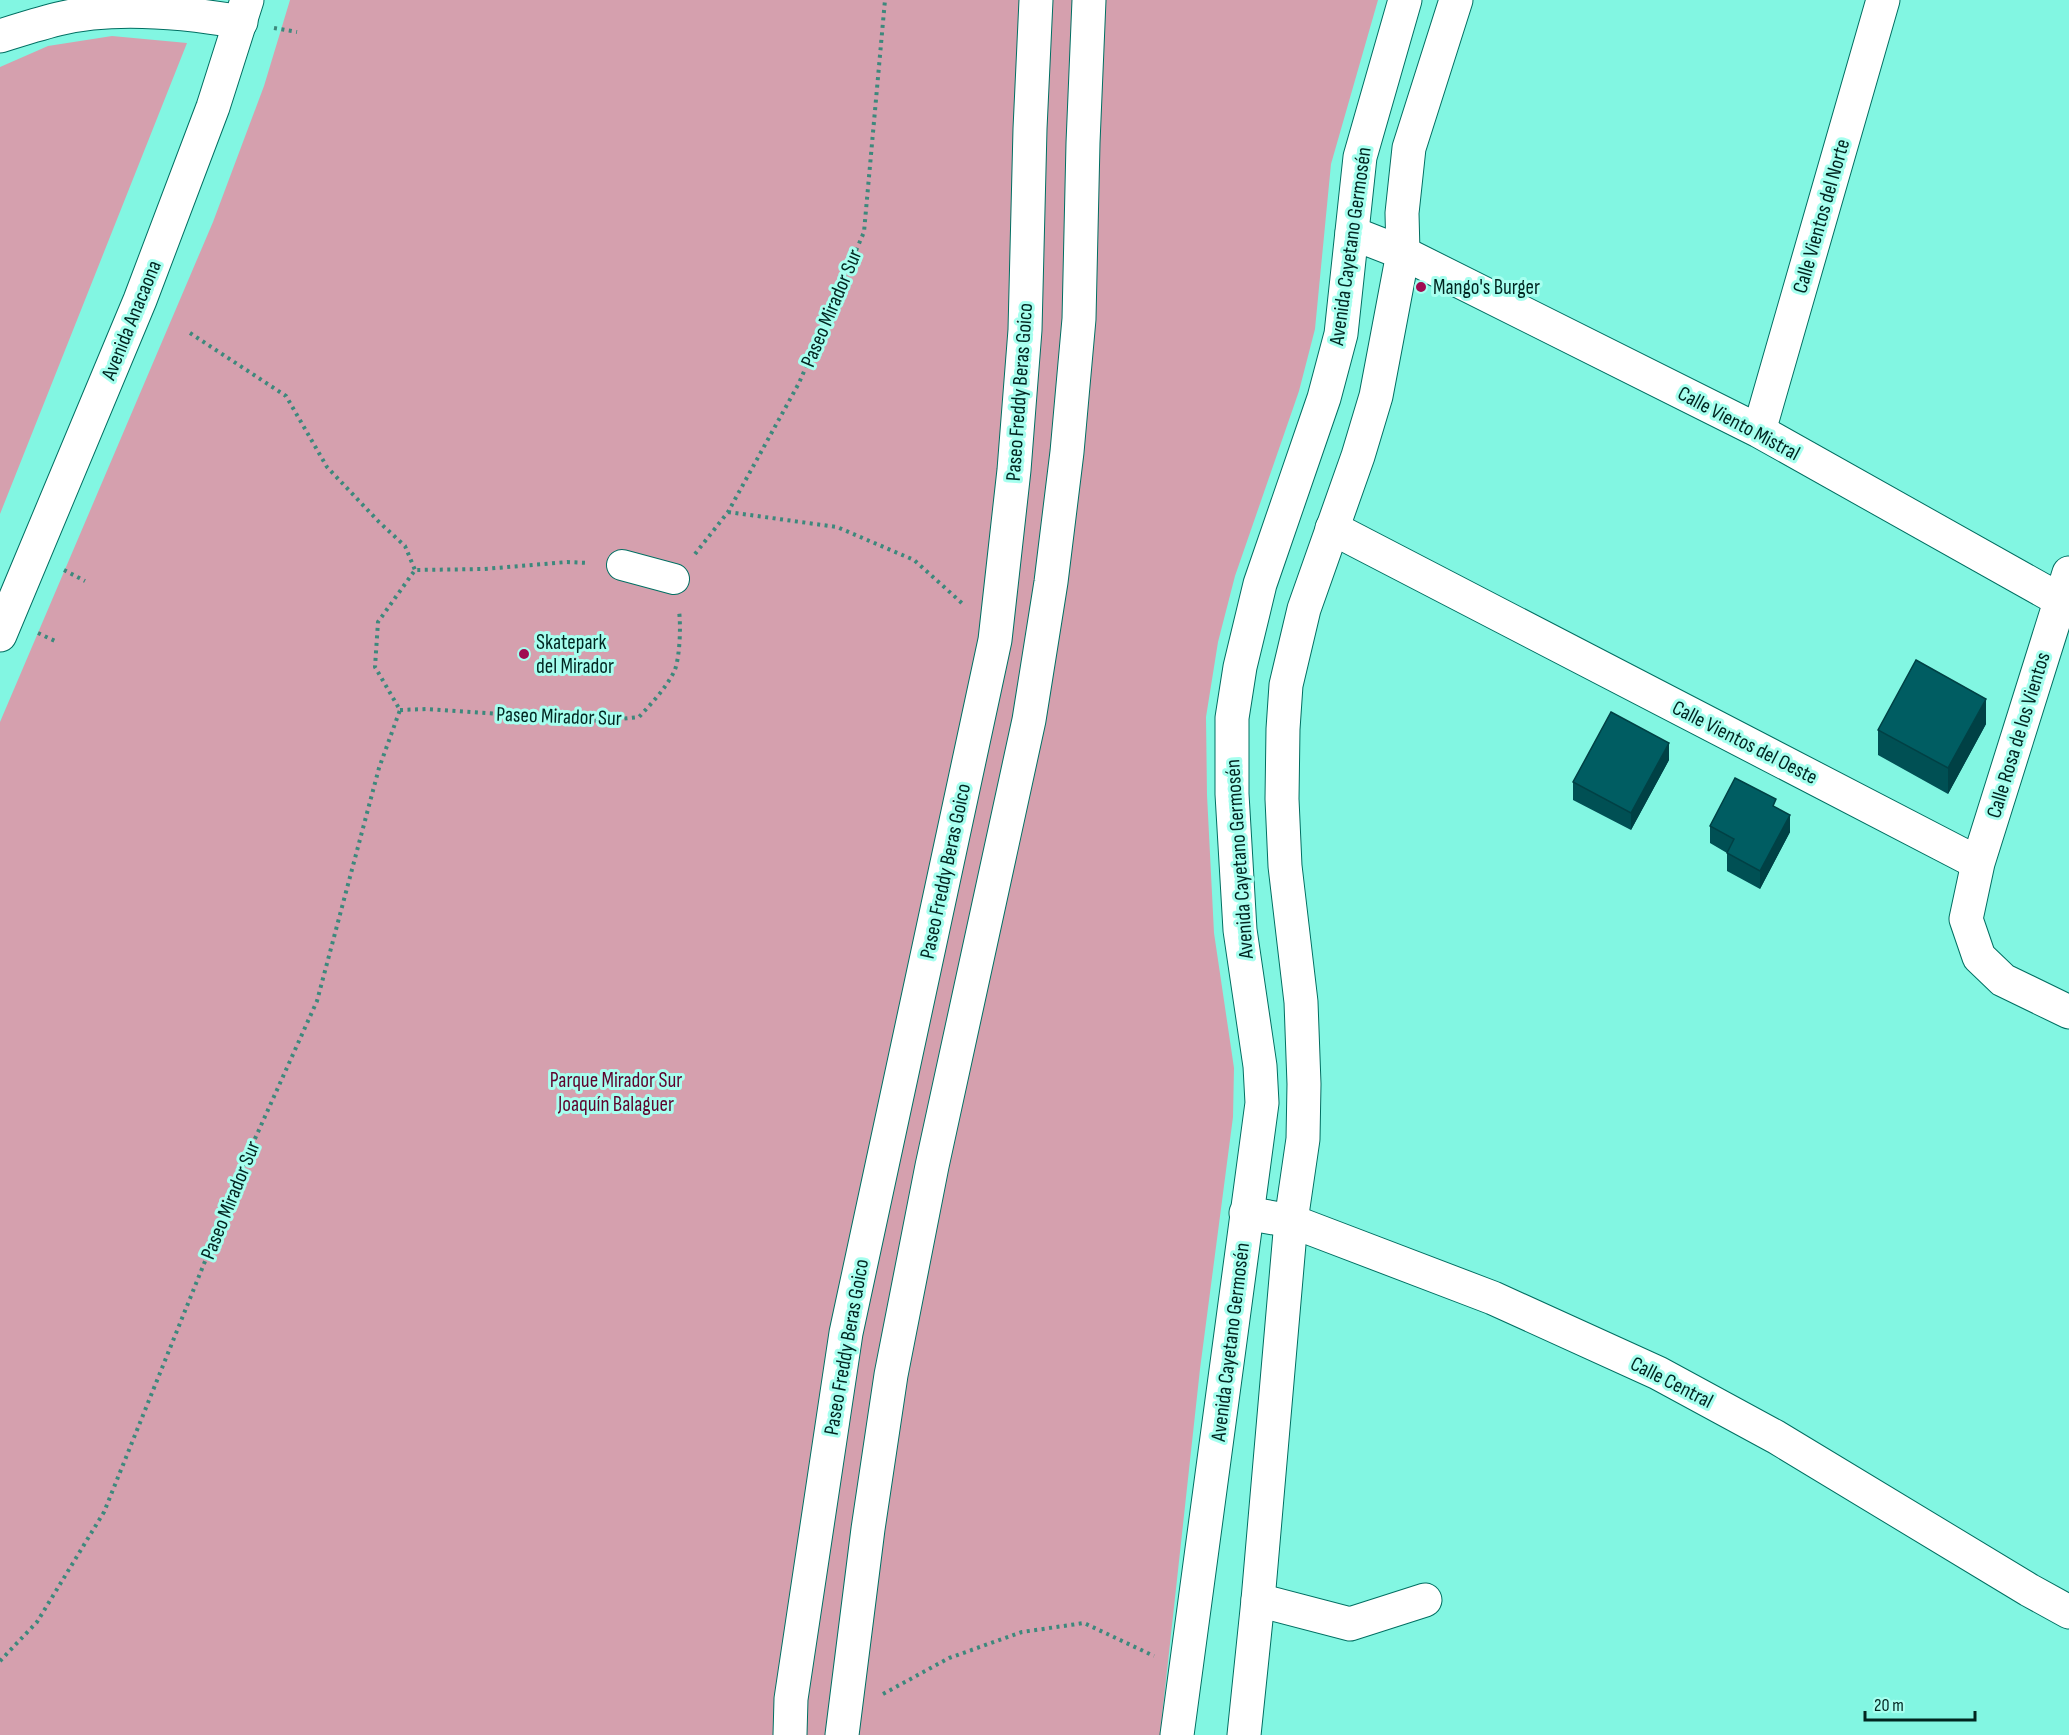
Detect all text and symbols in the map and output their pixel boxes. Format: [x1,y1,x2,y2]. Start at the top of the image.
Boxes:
street label: Calle Vientos del Norte [1788,136,1855,296]
street label: Avenida Cayetano Germosén [1324,145,1377,348]
street label: Paseo Mirador Sur [795,246,867,371]
street label: Avenida Anacaona [96,257,167,385]
place label: Mango's Burger [1433,275,1540,300]
marker: Mango's Burger [1414,280,1428,294]
street label: Paseo Freddy Beras Goico [1001,302,1038,482]
street label: Calle Viento Mistral [1673,381,1804,466]
place label: Skatepark del Mirador [536,630,614,679]
marker: Skatepark del Mirador [517,647,531,661]
street label: Calle Rosa de los Vientos [1981,649,2056,821]
street label: Calle Vientos del Oeste [1668,695,1822,790]
street label: Paseo Mirador Sur [496,702,622,731]
street label: Avenida Cayetano Germosén [1220,758,1259,961]
street label: Paseo Freddy Beras Goico [915,781,976,961]
park label: Parque Mirador Sur Joaquín Balaguer [550,1068,682,1117]
street label: Paseo Mirador Sur [195,1137,266,1263]
street label: Avenida Cayetano Germosén [1206,1241,1255,1444]
street label: Paseo Freddy Beras Goico [819,1257,874,1437]
street label: Calle Central [1626,1351,1717,1414]
scale bar [1865,1684,1974,1722]
text: 20 m [1874,1695,1904,1716]

